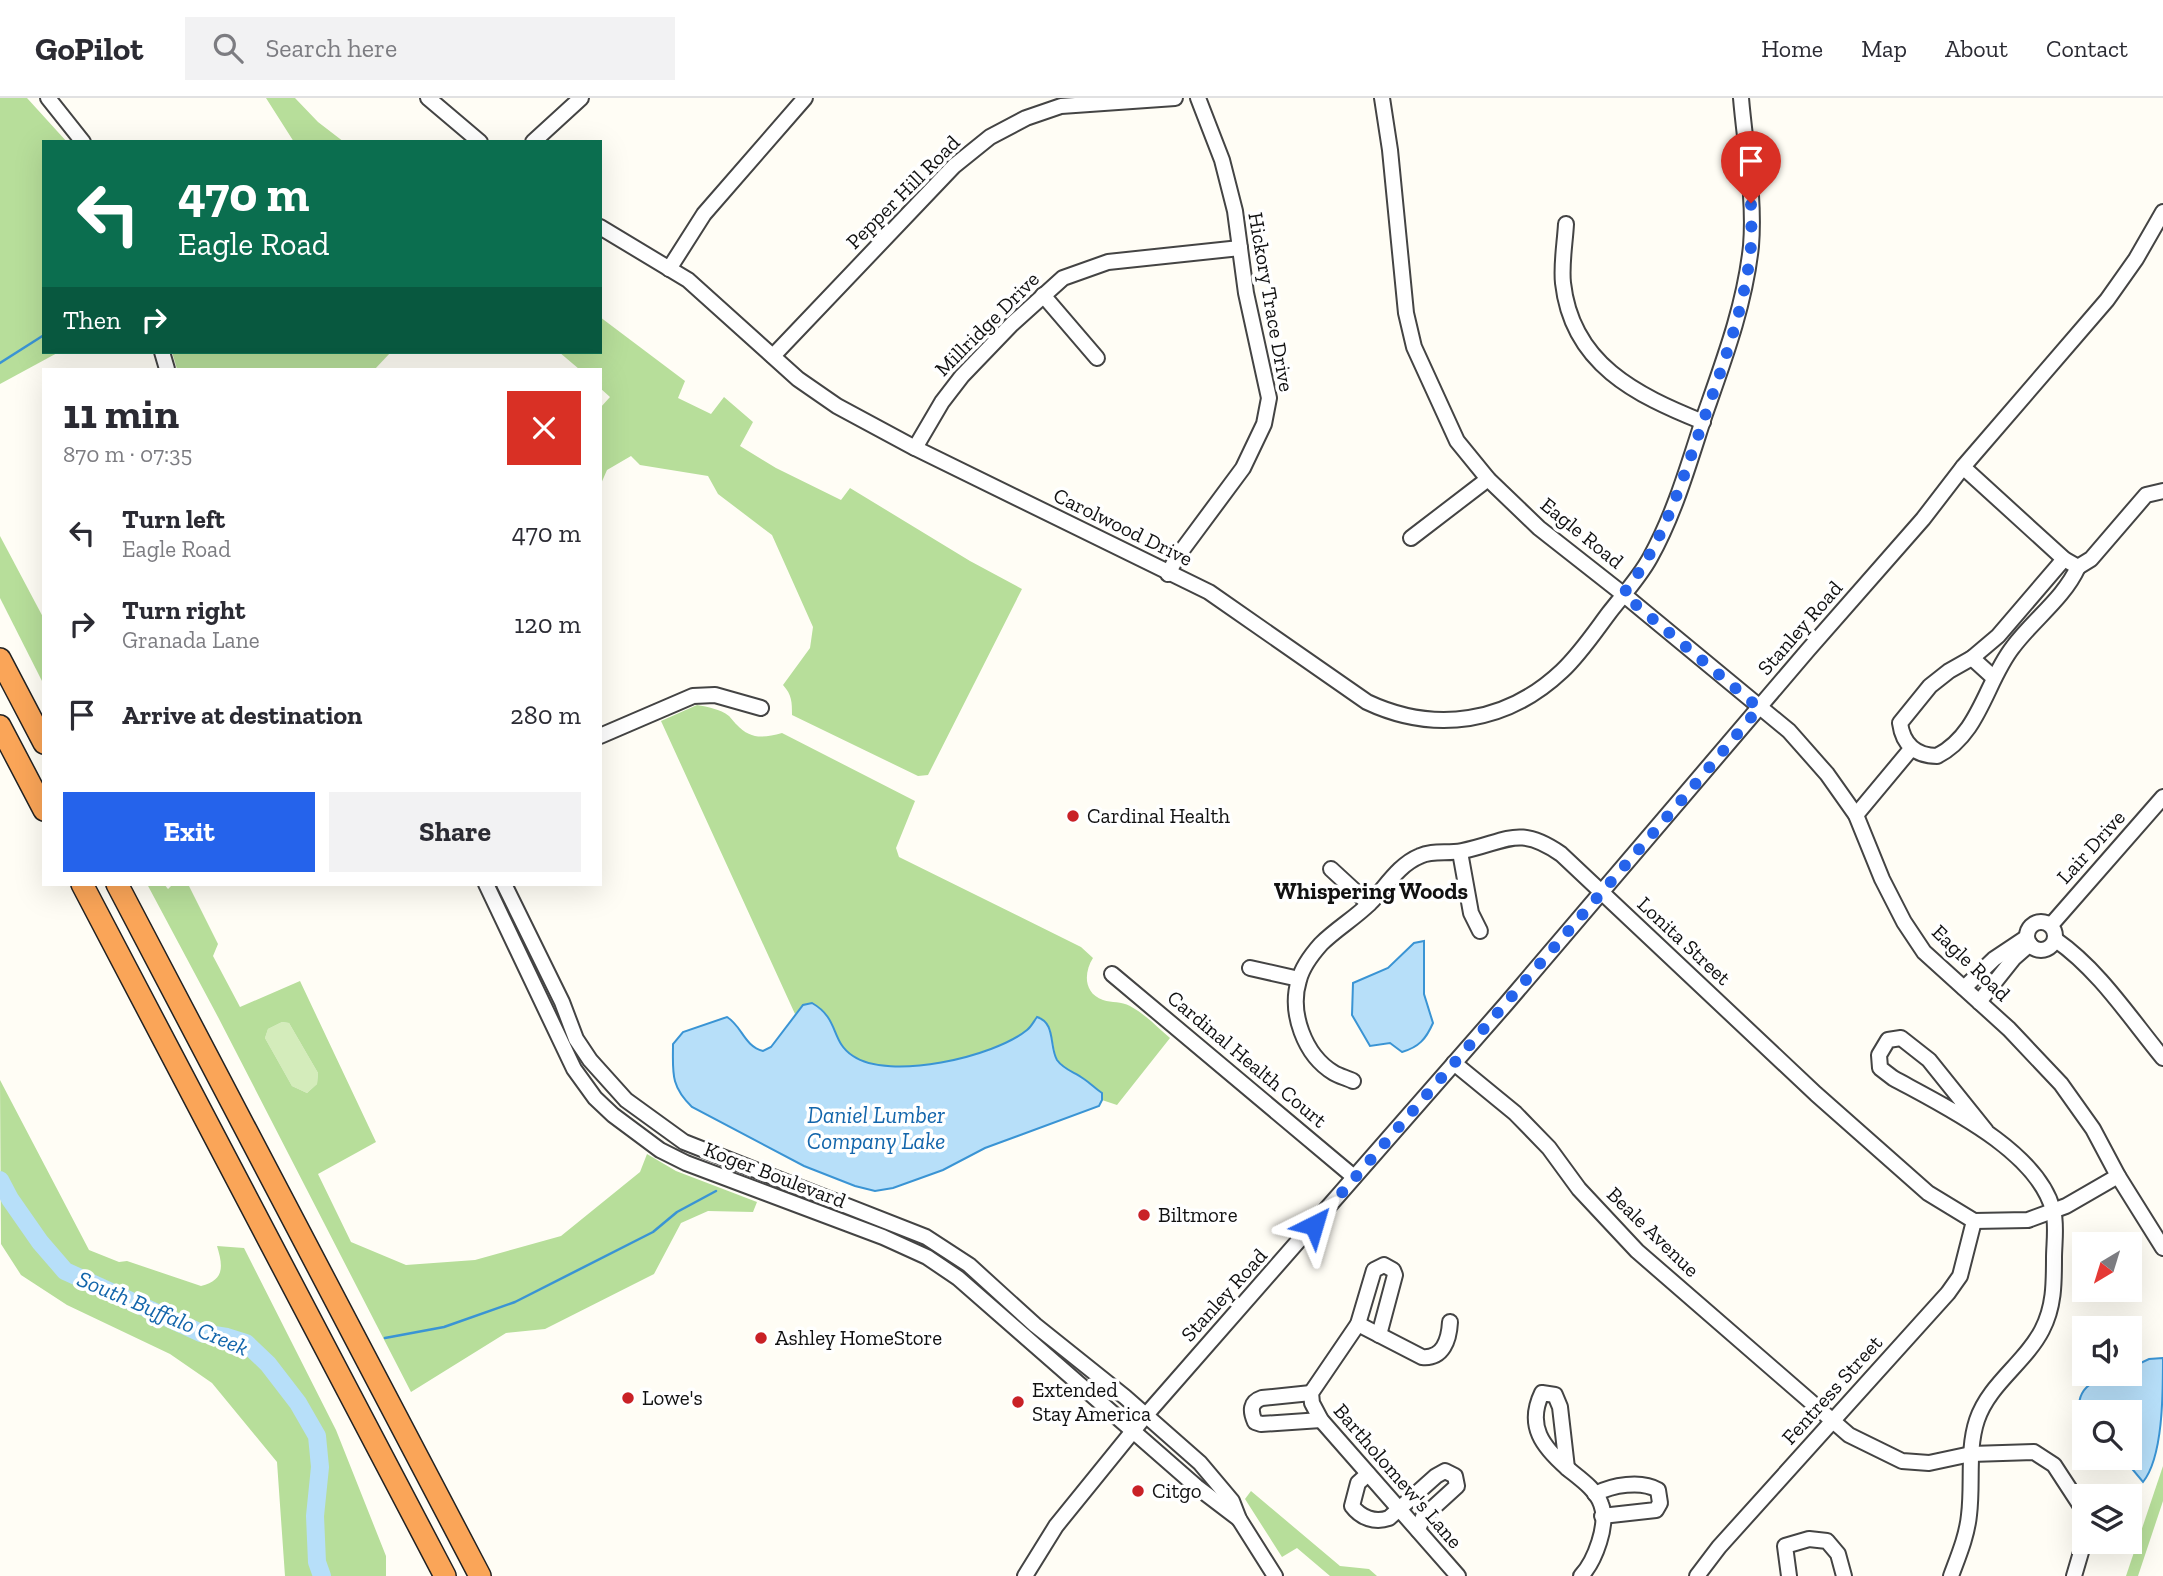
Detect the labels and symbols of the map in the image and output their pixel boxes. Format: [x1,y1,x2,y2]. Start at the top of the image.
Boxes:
street label: Pepper Hill Road [841,129,965,254]
pin [1721,131,1781,203]
street label: Hickory Trace Drive [1243,210,1300,394]
street label: Millridge Drive [929,266,1044,381]
street label: Carolwood Drive [1050,482,1197,571]
street label: Eagle Road [1536,492,1629,574]
street label: Stanley Road [1752,575,1848,680]
place label: Cardinal Health [1087,803,1230,828]
street label: Lair Drive [2051,805,2130,889]
marker: Cardinal Health [1065,808,1081,824]
district label: Whispering Woods [1274,877,1468,905]
street label: Lonita Street [1633,891,1736,990]
street label: Eagle Road [1927,919,2016,1006]
street label: Cardinal Health Court [1163,985,1332,1133]
water label: Daniel Lumber Company Lake [807,1101,945,1155]
street label: Koger Boulevard [701,1136,850,1213]
street label: Beale Avenue [1602,1181,1705,1282]
position arrow [1277,1188,1351,1262]
place label: Biltmore [1158,1202,1238,1227]
marker: Biltmore [1136,1207,1152,1223]
north arrow [2072,1232,2142,1302]
street label: Stanley Road [1175,1243,1272,1346]
water label: South Buffalo Creek [73,1264,253,1362]
place label: Ashley HomeStore [775,1325,942,1350]
marker: Ashley HomeStore [753,1330,769,1346]
street label: Fentress Street [1776,1330,1887,1449]
place label: Extended Stay America [1032,1377,1151,1426]
place label: Lowe's [642,1385,703,1410]
marker: Lowe's [620,1390,636,1406]
marker: Extended Stay America [1010,1394,1026,1410]
street label: Bartholomew's Lane [1329,1398,1468,1553]
place label: Citgo [1152,1478,1202,1503]
marker: Citgo [1130,1483,1146,1499]

